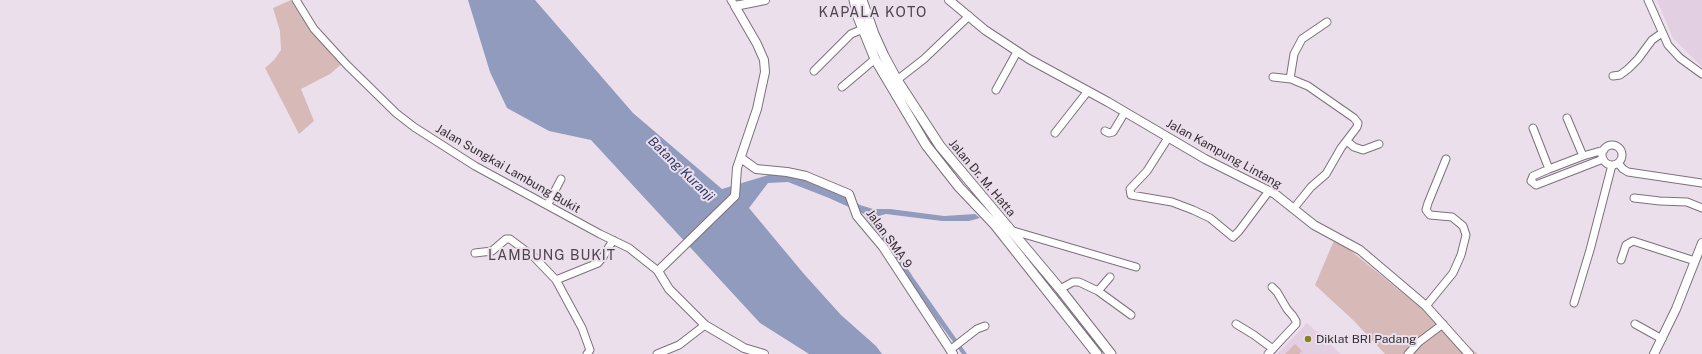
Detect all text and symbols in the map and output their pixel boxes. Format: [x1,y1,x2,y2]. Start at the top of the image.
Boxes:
district label: KAPALA KOTO [819,5,927,21]
street label: Jalan Kampung Lintang [1164,116,1284,192]
street label: Jalan Sungkai Lambung Bukit [433,122,583,216]
water label: Batang Kuranji [645,134,717,204]
street label: Jalan Dr. M. Hatta [946,137,1018,219]
street label: Jalan SMA 9 [863,207,915,271]
district label: LAMBUNG BUKIT [488,248,616,264]
place label: Diklat BRI Padang [1316,332,1417,346]
marker: Diklat BRI Padang [1303,334,1313,344]

